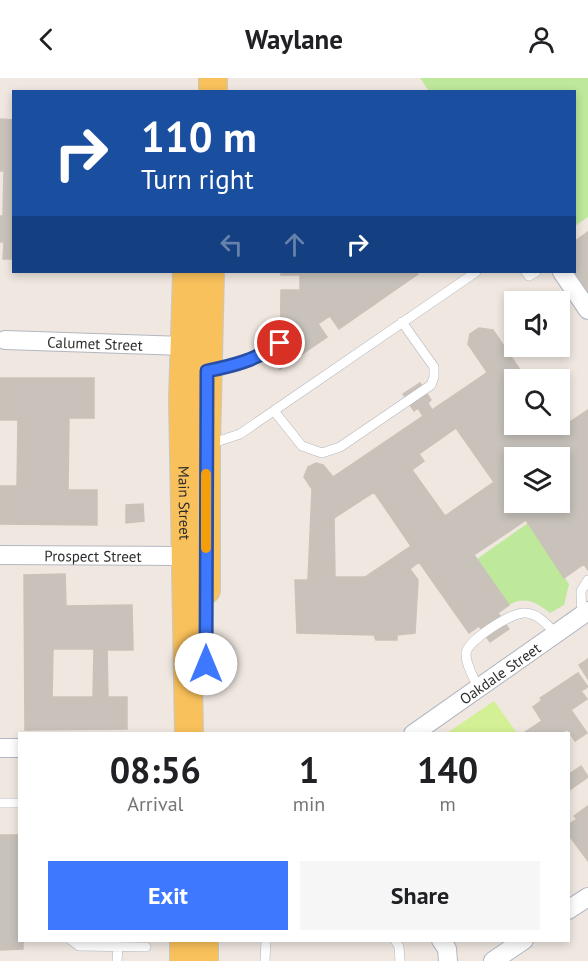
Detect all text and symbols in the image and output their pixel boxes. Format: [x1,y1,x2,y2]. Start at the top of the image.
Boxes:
text: Waylane [245,22,343,56]
icon: back [30,23,63,56]
icon: person [525,23,558,56]
text: 110 m [141,109,257,164]
icon: right [42,114,120,192]
text: Turn right [141,162,254,196]
icon: left [215,228,248,261]
icon: ahead [278,228,311,261]
icon: right [341,228,374,261]
map controls [504,291,570,513]
button: sound [504,291,570,357]
pin [254,317,305,368]
icon: arrive [263,326,296,359]
street label: Calumet Street [47,332,143,354]
button: search [504,369,570,435]
button: layers [504,447,570,513]
street label: Main Street [175,466,195,540]
street label: Prospect Street [44,546,142,565]
position arrow [174,632,238,696]
street label: Oakdale Street [455,638,544,708]
text: 08:56 [110,746,201,793]
text: 1 [299,746,319,793]
text: 140 [417,746,478,793]
text: Arrival [127,791,183,817]
text: min [293,791,325,817]
text: m [440,791,456,817]
button: Exit [48,861,288,930]
button: Share [300,861,540,930]

